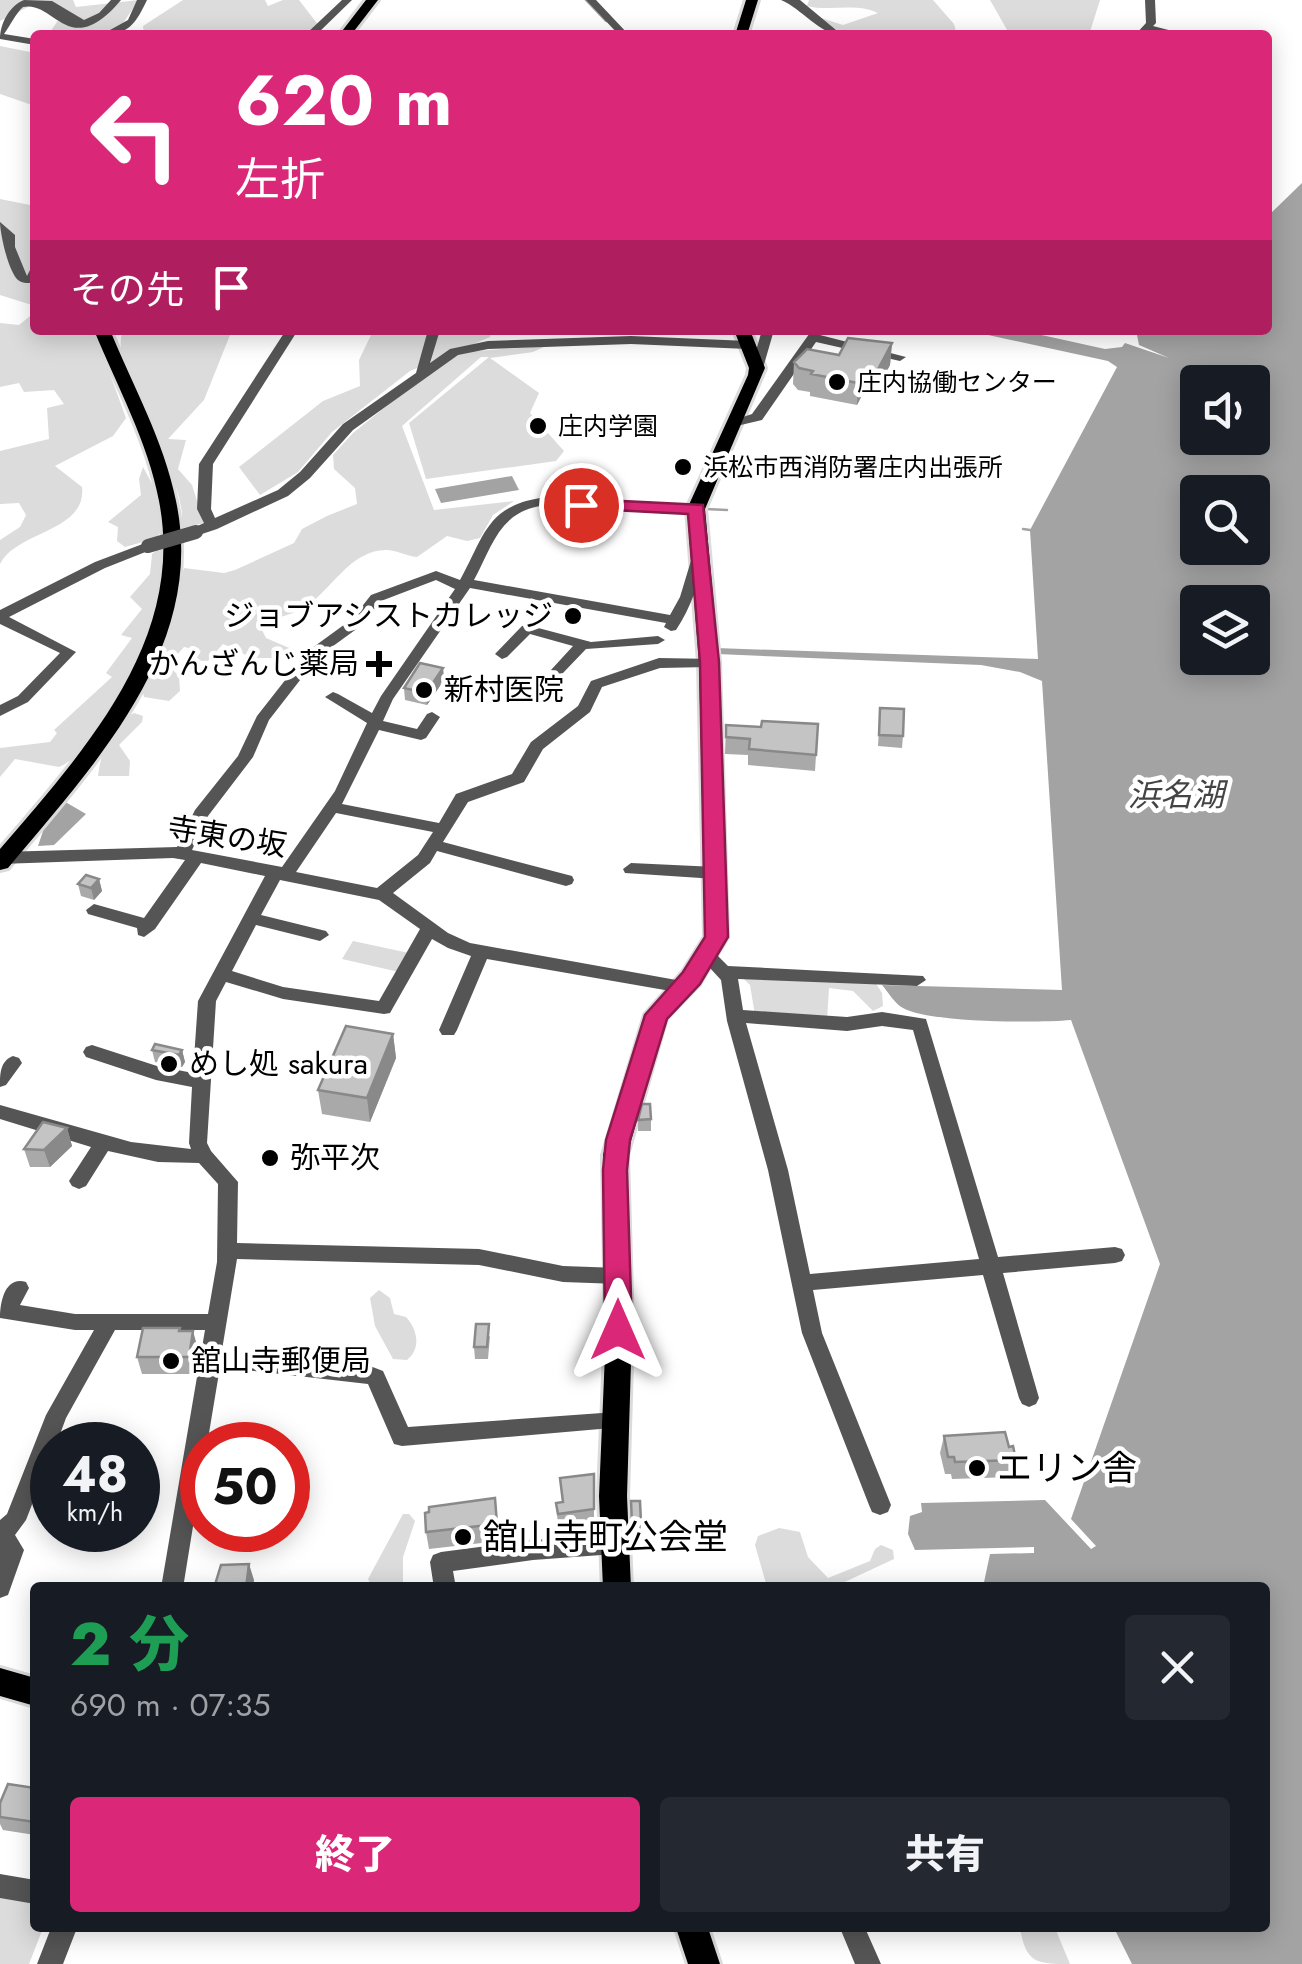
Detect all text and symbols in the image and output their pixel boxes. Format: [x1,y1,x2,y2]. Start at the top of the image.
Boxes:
text: 620 m [235,50,453,151]
icon: left [70,70,200,200]
text: 左折 [235,147,325,212]
icon: arrive [204,260,259,315]
text: その先 [70,262,184,317]
place label: 庄内協働センター [857,364,1057,400]
map controls [1180,365,1270,675]
button: sound [1180,365,1270,455]
marker: 庄内協働センター [826,371,848,393]
place label: 庄内学園 [558,408,658,444]
marker: 庄内学園 [527,415,549,437]
place label: 浜松市西消防署庄内出張所 [703,449,1003,485]
marker: 浜松市西消防署庄内出張所 [672,456,694,478]
pin [539,463,624,548]
button: search [1180,475,1270,565]
icon: arrive [554,478,609,533]
button: layers [1180,585,1270,675]
place label: ジョブアシストカレッジ [224,594,553,637]
marker: ジョブアシストカレッジ [562,605,584,627]
place label: かんざんじ薬局 [149,642,359,685]
marker: かんざんじ薬局 [368,653,390,675]
place label: 新村医院 [444,668,564,711]
marker: 新村医院 [413,679,435,701]
water label: 浜名湖 [1128,772,1229,818]
street label: 寺東の坂 [164,806,290,867]
place label: めし処 sakura [189,1042,368,1085]
marker: めし処 sakura [158,1053,180,1075]
place label: 弥平次 [290,1136,380,1179]
marker: 弥平次 [259,1147,281,1169]
position arrow [566,1278,670,1382]
place label: 舘山寺郵便局 [191,1339,371,1382]
marker: 舘山寺郵便局 [160,1350,182,1372]
speed limit sign: 50 [180,1422,310,1552]
text: 48 [62,1438,128,1511]
place label: エリン舎 [997,1443,1137,1493]
marker: エリン舎 [966,1457,988,1479]
text: km/h [67,1494,123,1530]
place label: 舘山寺町公会堂 [483,1512,728,1562]
marker: 舘山寺町公会堂 [452,1526,474,1548]
text: 2 分 [70,1601,189,1688]
button: close [1125,1615,1230,1720]
text: 690 m · 07:35 [70,1682,271,1728]
button: 終了 [70,1797,640,1912]
button: 共有 [660,1797,1230,1912]

